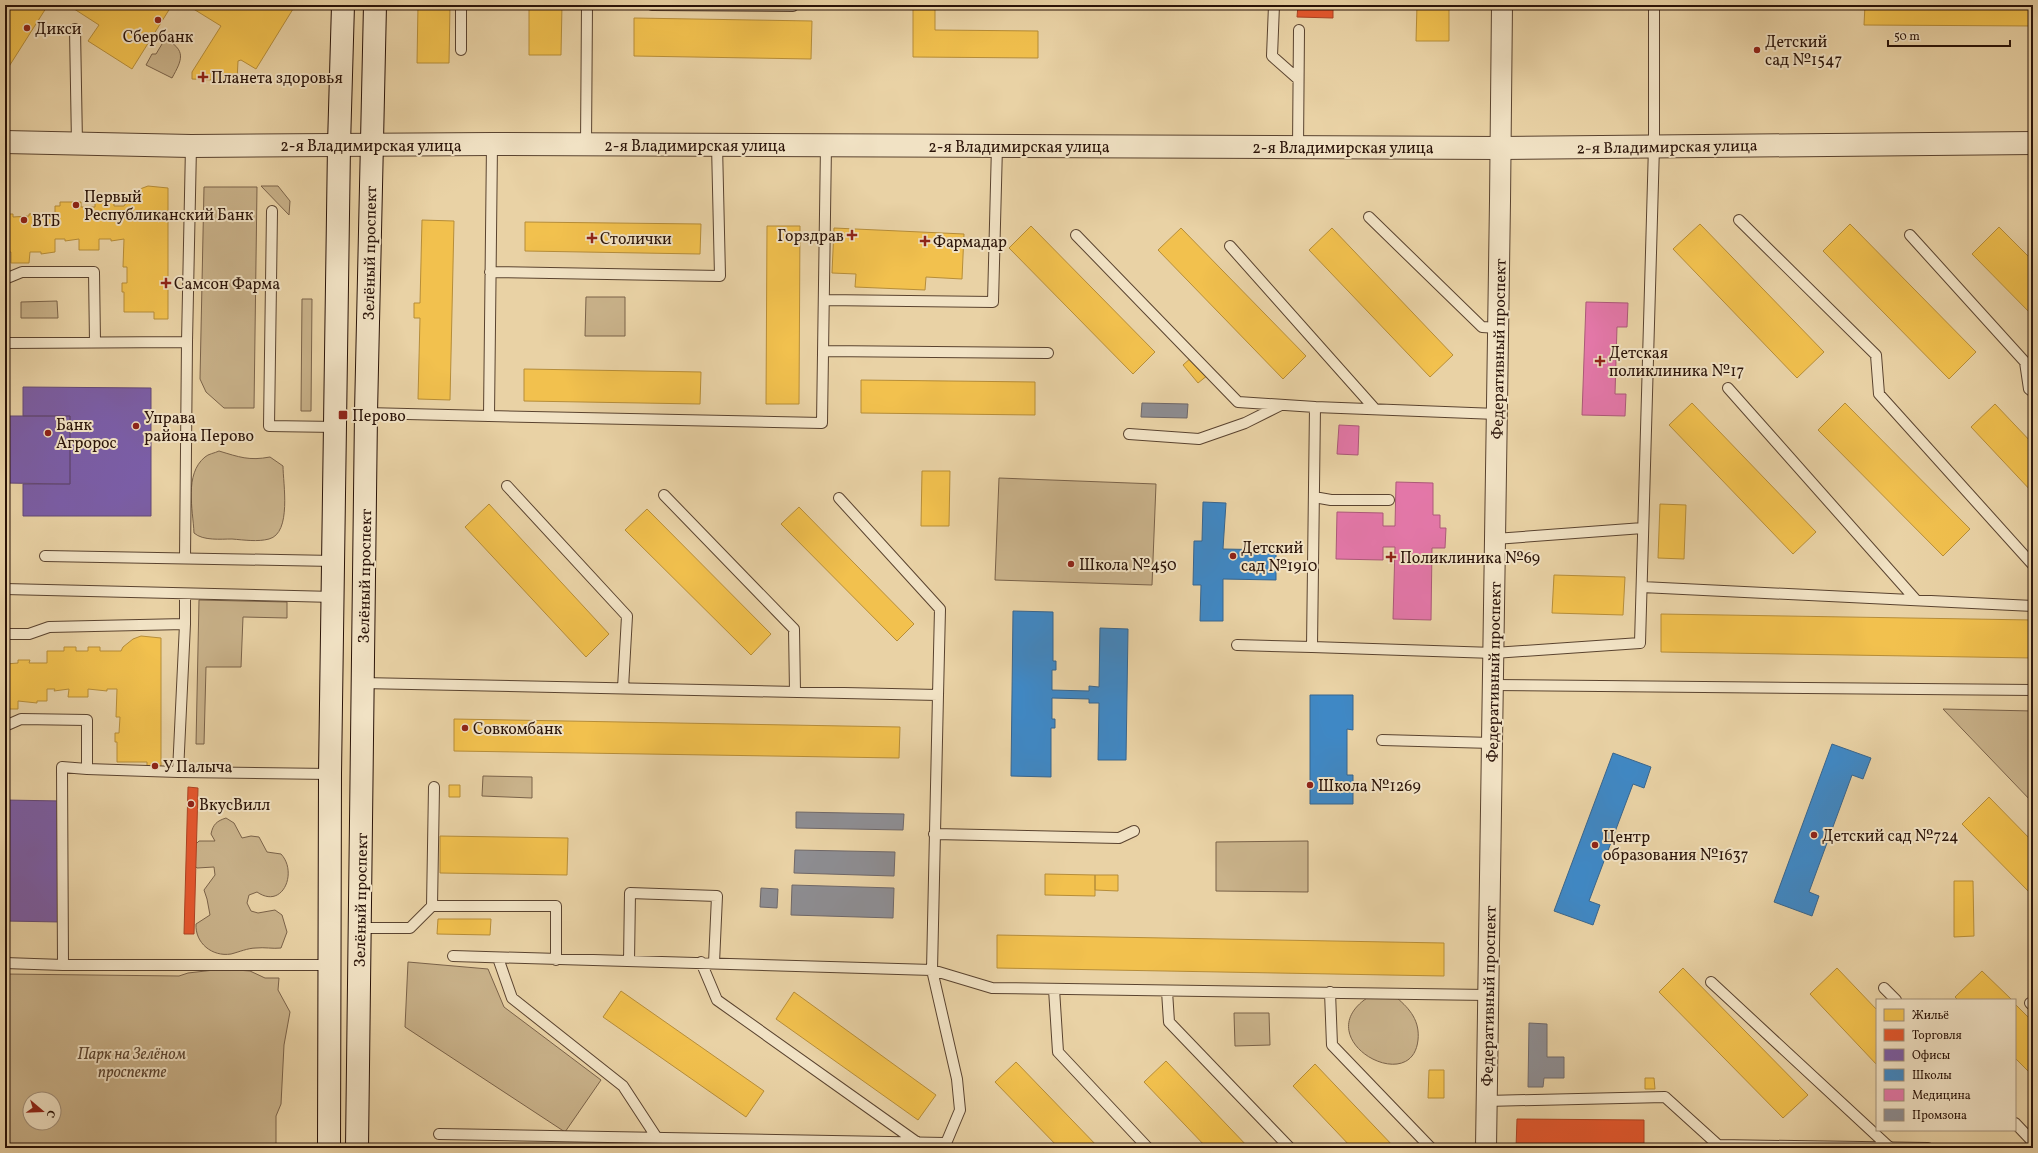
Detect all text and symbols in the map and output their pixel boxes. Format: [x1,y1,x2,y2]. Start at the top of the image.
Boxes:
marker: Сбербанк [153,15,163,25]
place label: Дикси [35,19,82,41]
scale bar [1888,22,2010,48]
marker: Дикси [22,23,32,33]
place label: Сбербанк [123,27,194,49]
text: 50 m [1894,29,1920,45]
place label: Детский сад №1547 [1765,32,1843,72]
marker: Детский сад №1547 [1752,45,1762,55]
place label: Планета здоровья [211,68,343,90]
marker: Планета здоровья [198,72,208,82]
street label: 2-я Владимирская улица [1576,135,1758,161]
street label: 2-я Владимирская улица [280,136,462,158]
street label: 2-я Владимирская улица [604,136,786,158]
street label: 2-я Владимирская улица [928,137,1110,159]
street label: 2-я Владимирская улица [1252,138,1434,160]
street label: Зелёный проспект [359,186,383,321]
place label: Первый Республиканский Банк [84,187,254,227]
marker: Первый Республиканский Банк [71,200,81,210]
place label: ВТБ [32,211,60,233]
marker: ВТБ [19,215,29,225]
place label: Горздрав [777,226,844,248]
place label: Столички [600,229,672,251]
marker: Горздрав [847,230,857,240]
place label: Фармадар [933,232,1007,254]
marker: Столички [587,233,597,243]
marker: Фармадар [920,236,930,246]
street label: Федеративный проспект [1487,258,1513,440]
place label: Самсон Фарма [174,274,280,296]
marker: Самсон Фарма [161,278,171,288]
place label: Детская поликлиника №17 [1609,343,1744,383]
marker: Детская поликлиника №17 [1594,355,1606,367]
place label: Перово [352,406,406,428]
place label: Управа района Перово [144,408,254,448]
marker: Перово [337,409,349,421]
place label: Банк Агророс [56,415,117,455]
marker: Управа района Перово [131,421,141,431]
marker: Банк Агророс [43,428,53,438]
street label: Зелёный проспект [354,509,378,644]
place label: Детский сад №1910 [1241,538,1317,578]
place label: Поликлиника №69 [1400,548,1540,570]
marker: Детский сад №1910 [1228,551,1238,561]
marker: Поликлиника №69 [1385,551,1397,563]
place label: Школа №450 [1079,555,1177,577]
marker: Школа №450 [1066,559,1076,569]
street label: Федеративный проспект [1482,581,1508,763]
place label: Совкомбанк [473,719,563,741]
marker: Совкомбанк [460,723,470,733]
place label: У Палыча [163,757,233,779]
marker: У Палыча [150,761,160,771]
place label: Школа №1269 [1318,776,1421,798]
marker: Школа №1269 [1305,780,1315,790]
place label: ВкусВилл [199,795,271,817]
marker: ВкусВилл [186,799,196,809]
place label: Детский сад №724 [1822,826,1959,848]
place label: Центр образования №1637 [1603,827,1749,867]
marker: Детский сад №724 [1809,830,1819,840]
street label: Зелёный проспект [350,833,374,968]
marker: Центр образования №1637 [1590,840,1600,850]
street label: Федеративный проспект [1477,905,1503,1087]
legend [1876,999,2016,1131]
text: Жильё [1912,1008,1949,1024]
text: Торговля [1912,1028,1962,1044]
park label: Парк на Зелёном проспекте [78,1044,187,1084]
text: Офисы [1912,1048,1951,1064]
text: Школы [1912,1068,1952,1084]
text: Медицина [1912,1088,1971,1104]
north arrow [22,1091,62,1131]
text: С [42,1108,58,1120]
text: Промзона [1912,1108,1967,1124]

